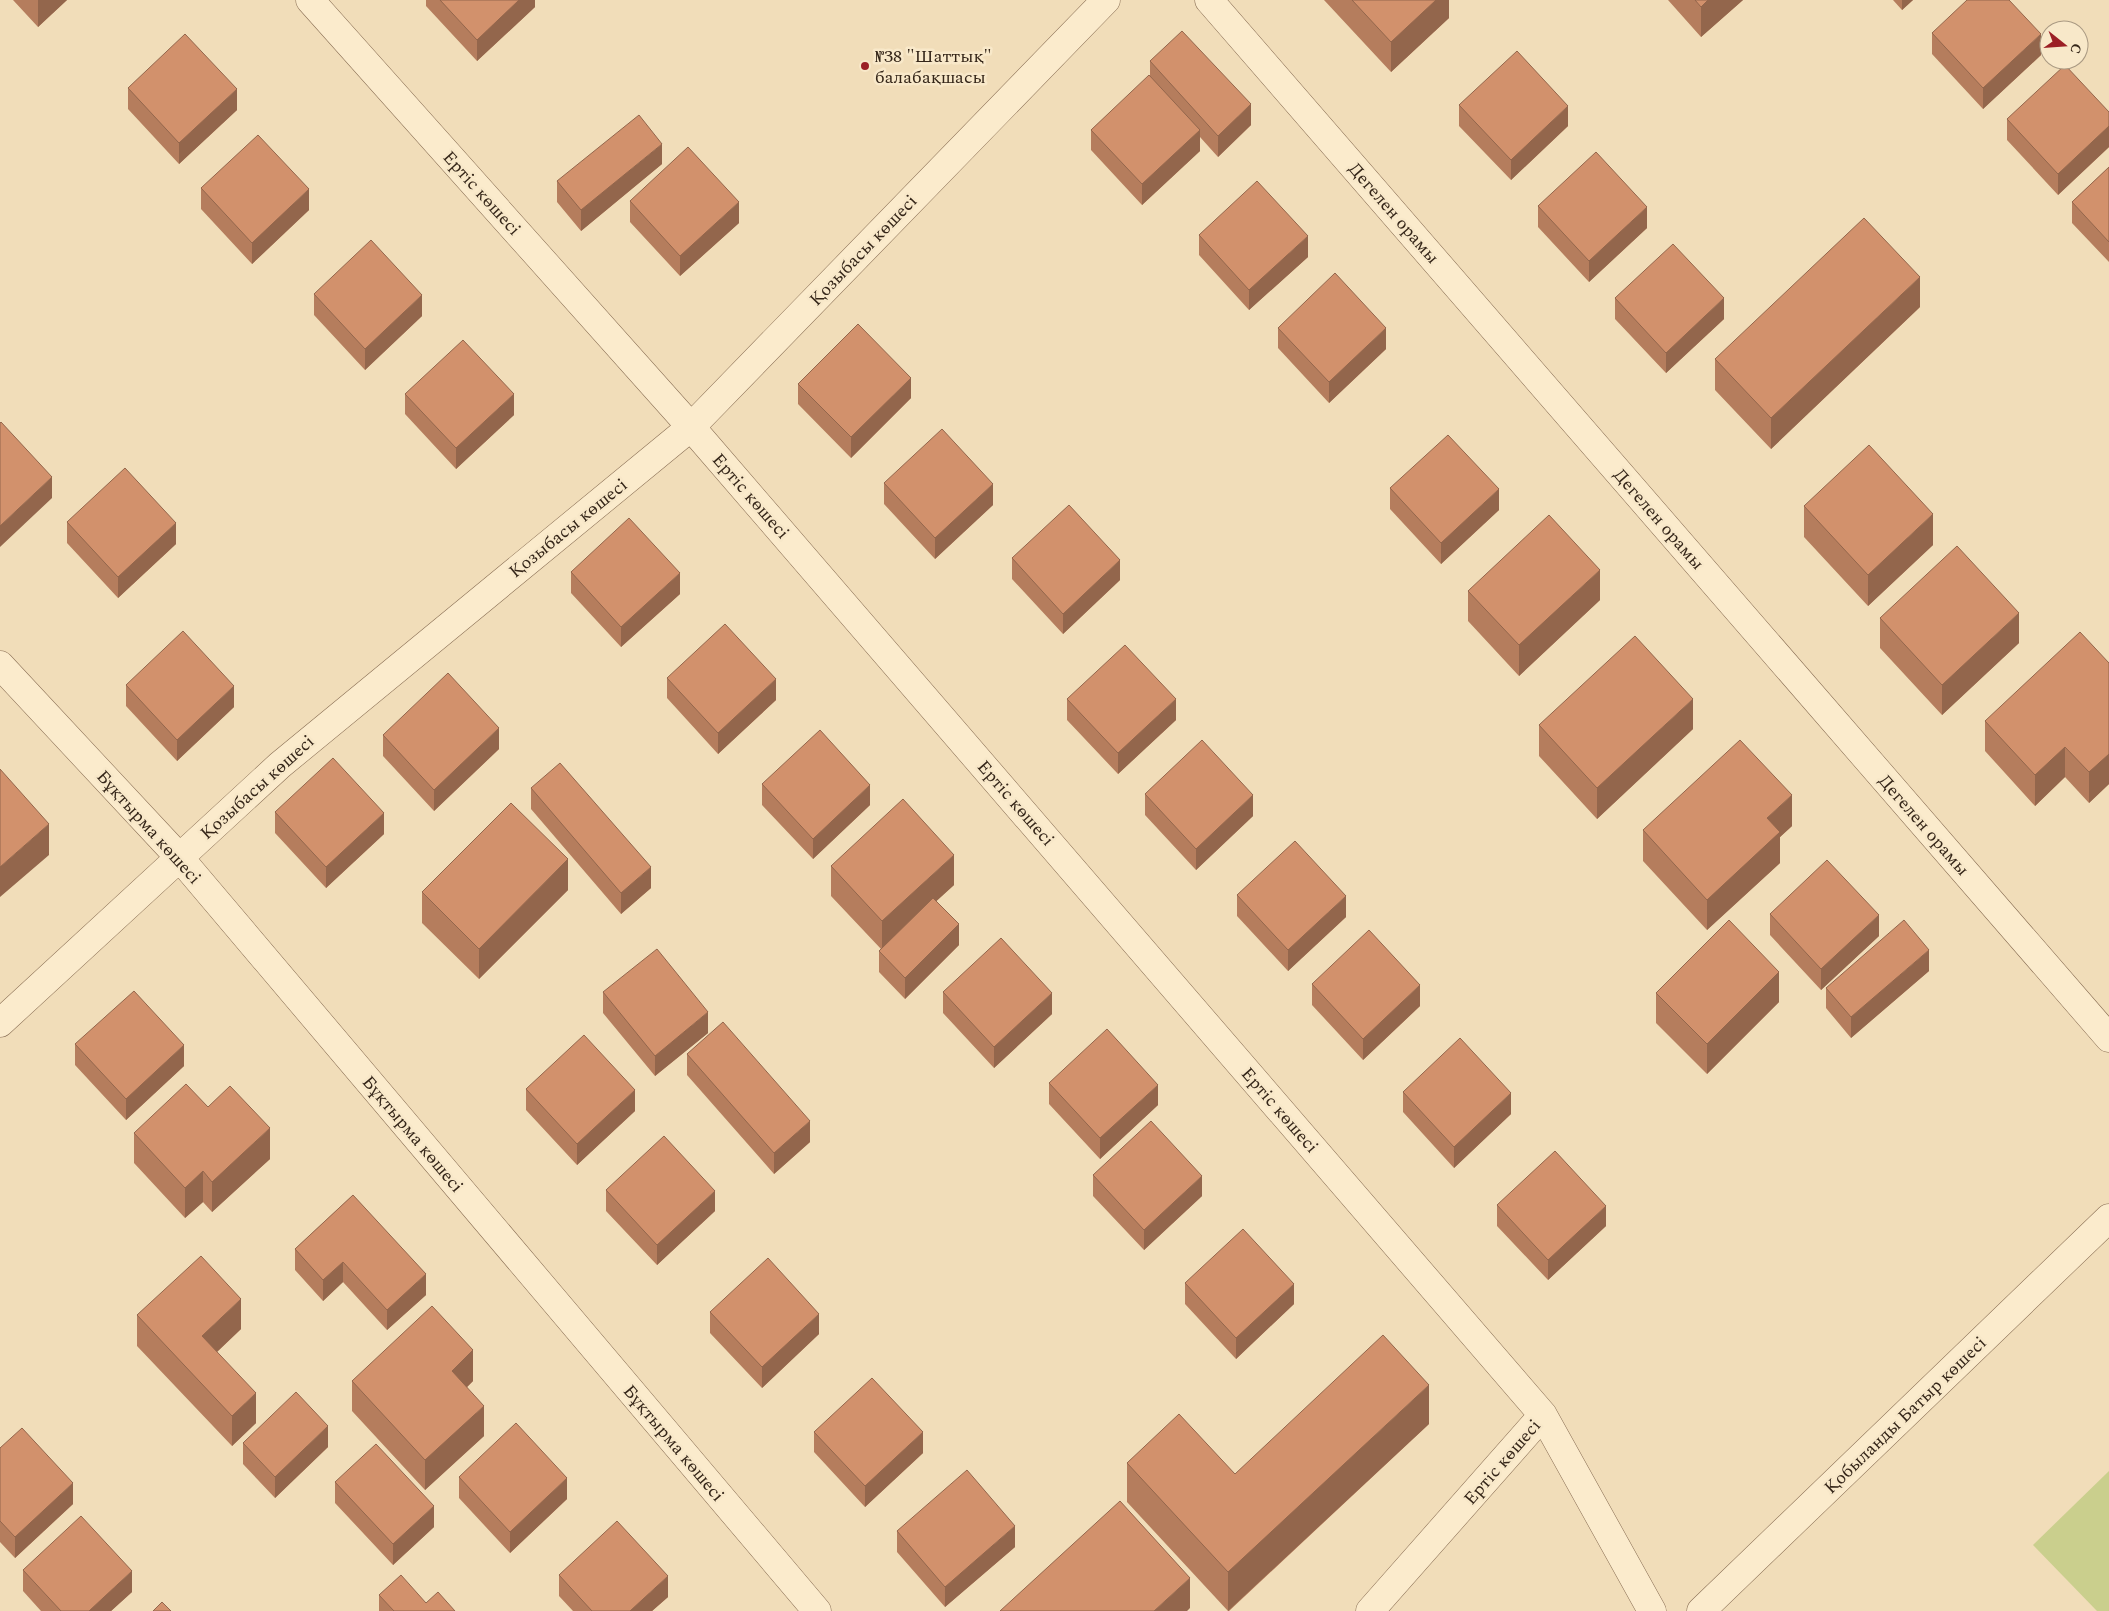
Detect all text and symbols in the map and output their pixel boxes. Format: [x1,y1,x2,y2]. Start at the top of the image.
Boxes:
north arrow [2039,20,2089,70]
text: С [2064,41,2087,56]
place label: №38 "Шаттық" балабақшасы [875,43,992,91]
marker: №38 "Шаттық" балабақшасы [859,60,871,72]
street label: Ертіс көшесі [436,145,527,242]
street label: Дегелен орамы [1342,157,1445,270]
street label: Қозыбасы көшесі [803,189,924,312]
street label: Ертіс көшесі [706,447,796,545]
street label: Дегелен орамы [1607,463,1710,576]
street label: Қозыбасы көшесі [503,472,633,585]
street label: Қозыбасы көшесі [194,729,321,846]
street label: Ертіс көшесі [971,754,1061,852]
street label: Бұқтырма көшесі [90,764,207,891]
street label: Дегелен орамы [1872,769,1975,882]
street label: Ертіс көшесі [1235,1061,1325,1159]
street label: Бұқтырма көшесі [355,1070,470,1199]
street label: Қобыланды Батыр көшесі [1818,1330,1993,1500]
street label: Бұқтырма көшесі [616,1379,731,1508]
street label: Ертіс көшесі [1457,1413,1547,1511]

